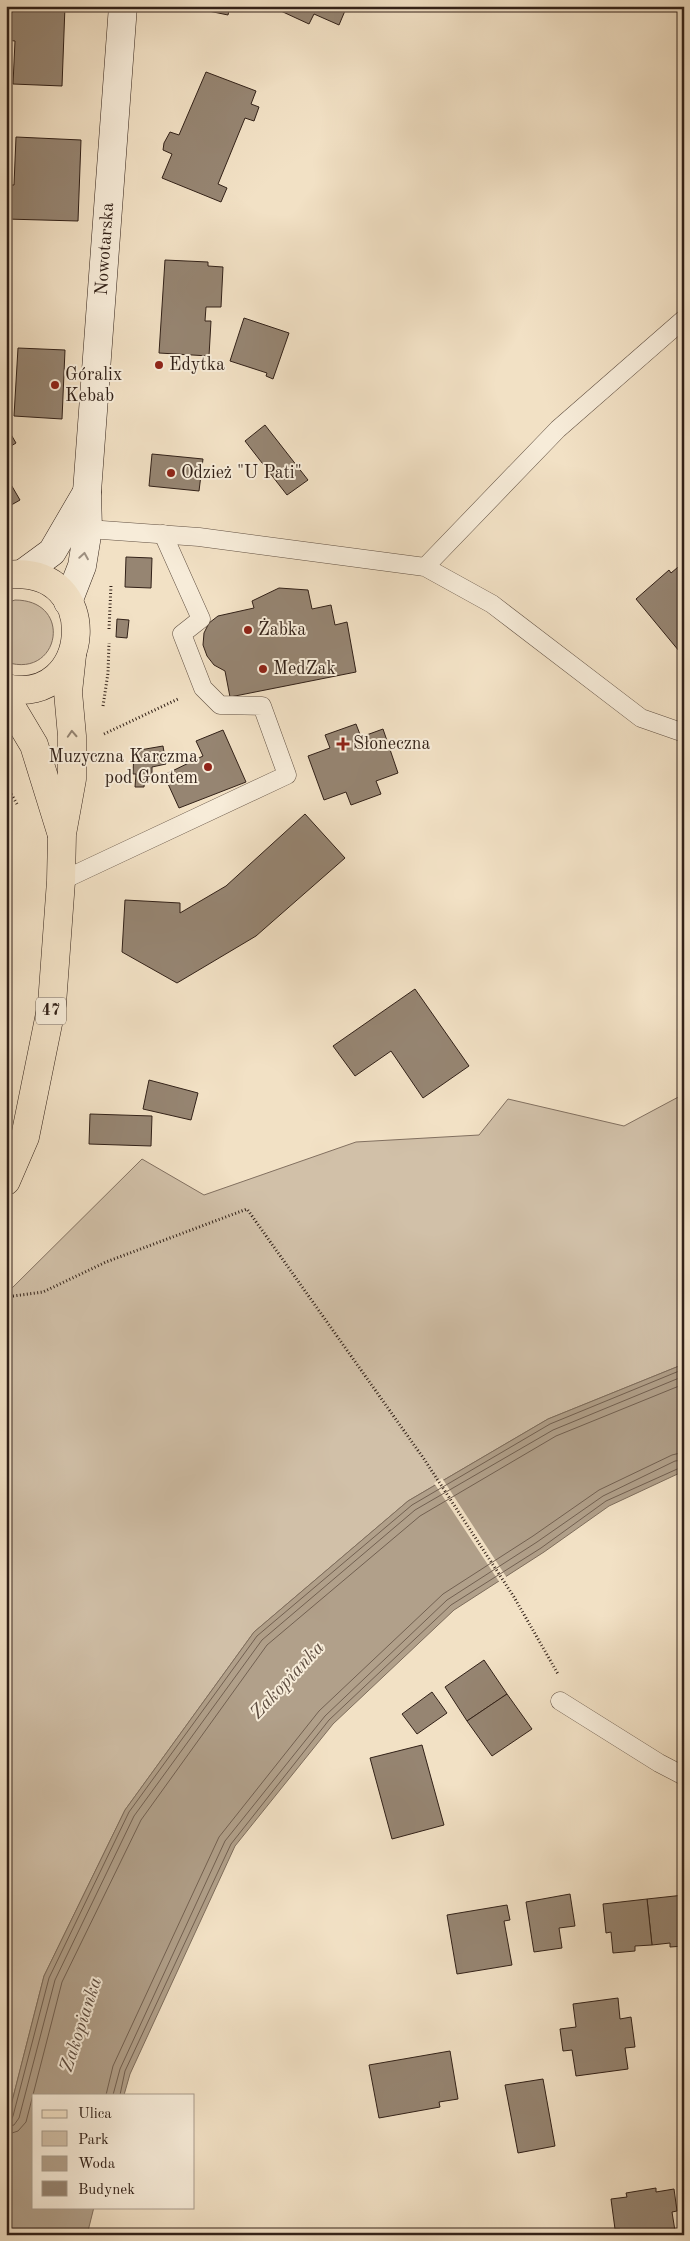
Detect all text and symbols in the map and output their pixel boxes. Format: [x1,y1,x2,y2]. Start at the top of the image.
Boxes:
street label: Nowotarska [93,202,117,296]
place label: Edytka [169,356,225,374]
marker: Edytka [153,359,165,371]
place label: Góralix Kebab [65,366,122,405]
marker: Góralix Kebab [49,379,61,391]
place label: Odzież "U Pati" [181,464,302,482]
marker: Odzież "U Pati" [165,467,177,479]
one-way arrow [78,551,89,559]
place label: Żabka [258,618,306,639]
marker: Żabka [242,624,254,636]
place label: MedZak [273,660,336,678]
marker: MedZak [257,663,269,675]
one-way arrow [66,730,77,738]
place label: Słoneczna [353,735,431,753]
marker: Słoneczna [337,738,349,750]
place label: Muzyczna Karczma pod Gontem [48,748,198,787]
marker: Muzyczna Karczma pod Gontem [202,761,214,773]
road number: 47 [36,998,66,1024]
water label: Zakopianka [248,1639,328,1723]
water label: Zakopianka [58,1975,106,2075]
legend [32,2094,195,2208]
text: Ulica [78,2107,112,2122]
text: Park [78,2133,109,2148]
text: Woda [78,2157,116,2172]
text: Budynek [78,2183,135,2198]

